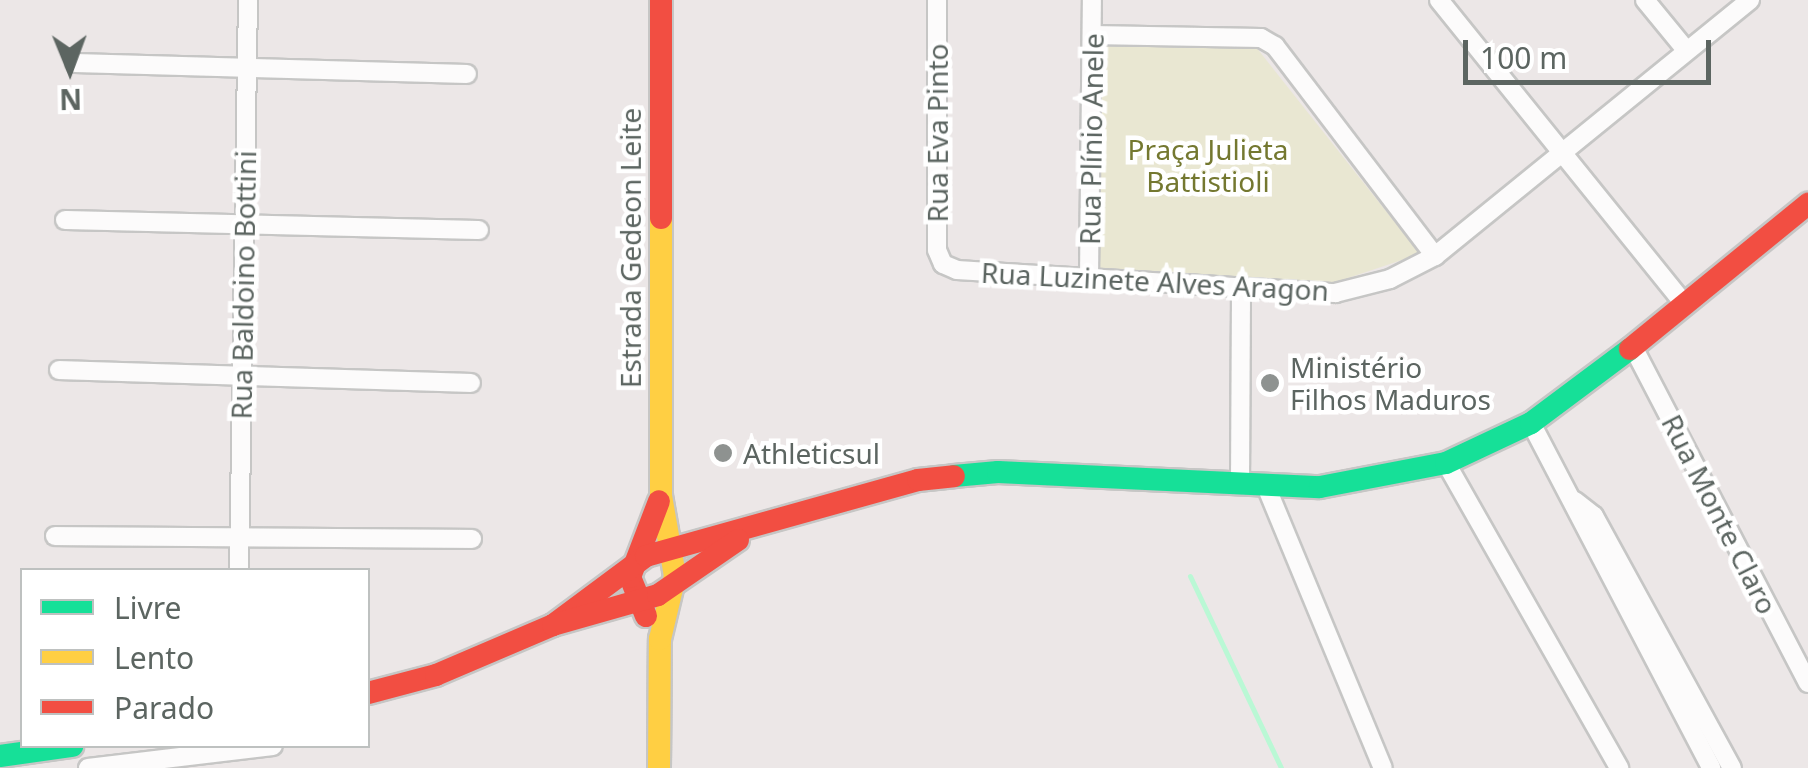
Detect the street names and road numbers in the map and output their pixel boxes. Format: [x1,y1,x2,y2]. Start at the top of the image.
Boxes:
street label: Rua Plínio Anele [1072,33,1110,245]
street label: Rua Eva Pinto [920,43,954,223]
street label: Estrada Gedeon Leite [613,108,647,388]
street label: Rua Baldoino Bottini [224,150,262,420]
street label: Rua Luzinete Alves Aragon [980,255,1330,307]
street label: Rua Monte Claro [1655,409,1785,619]

